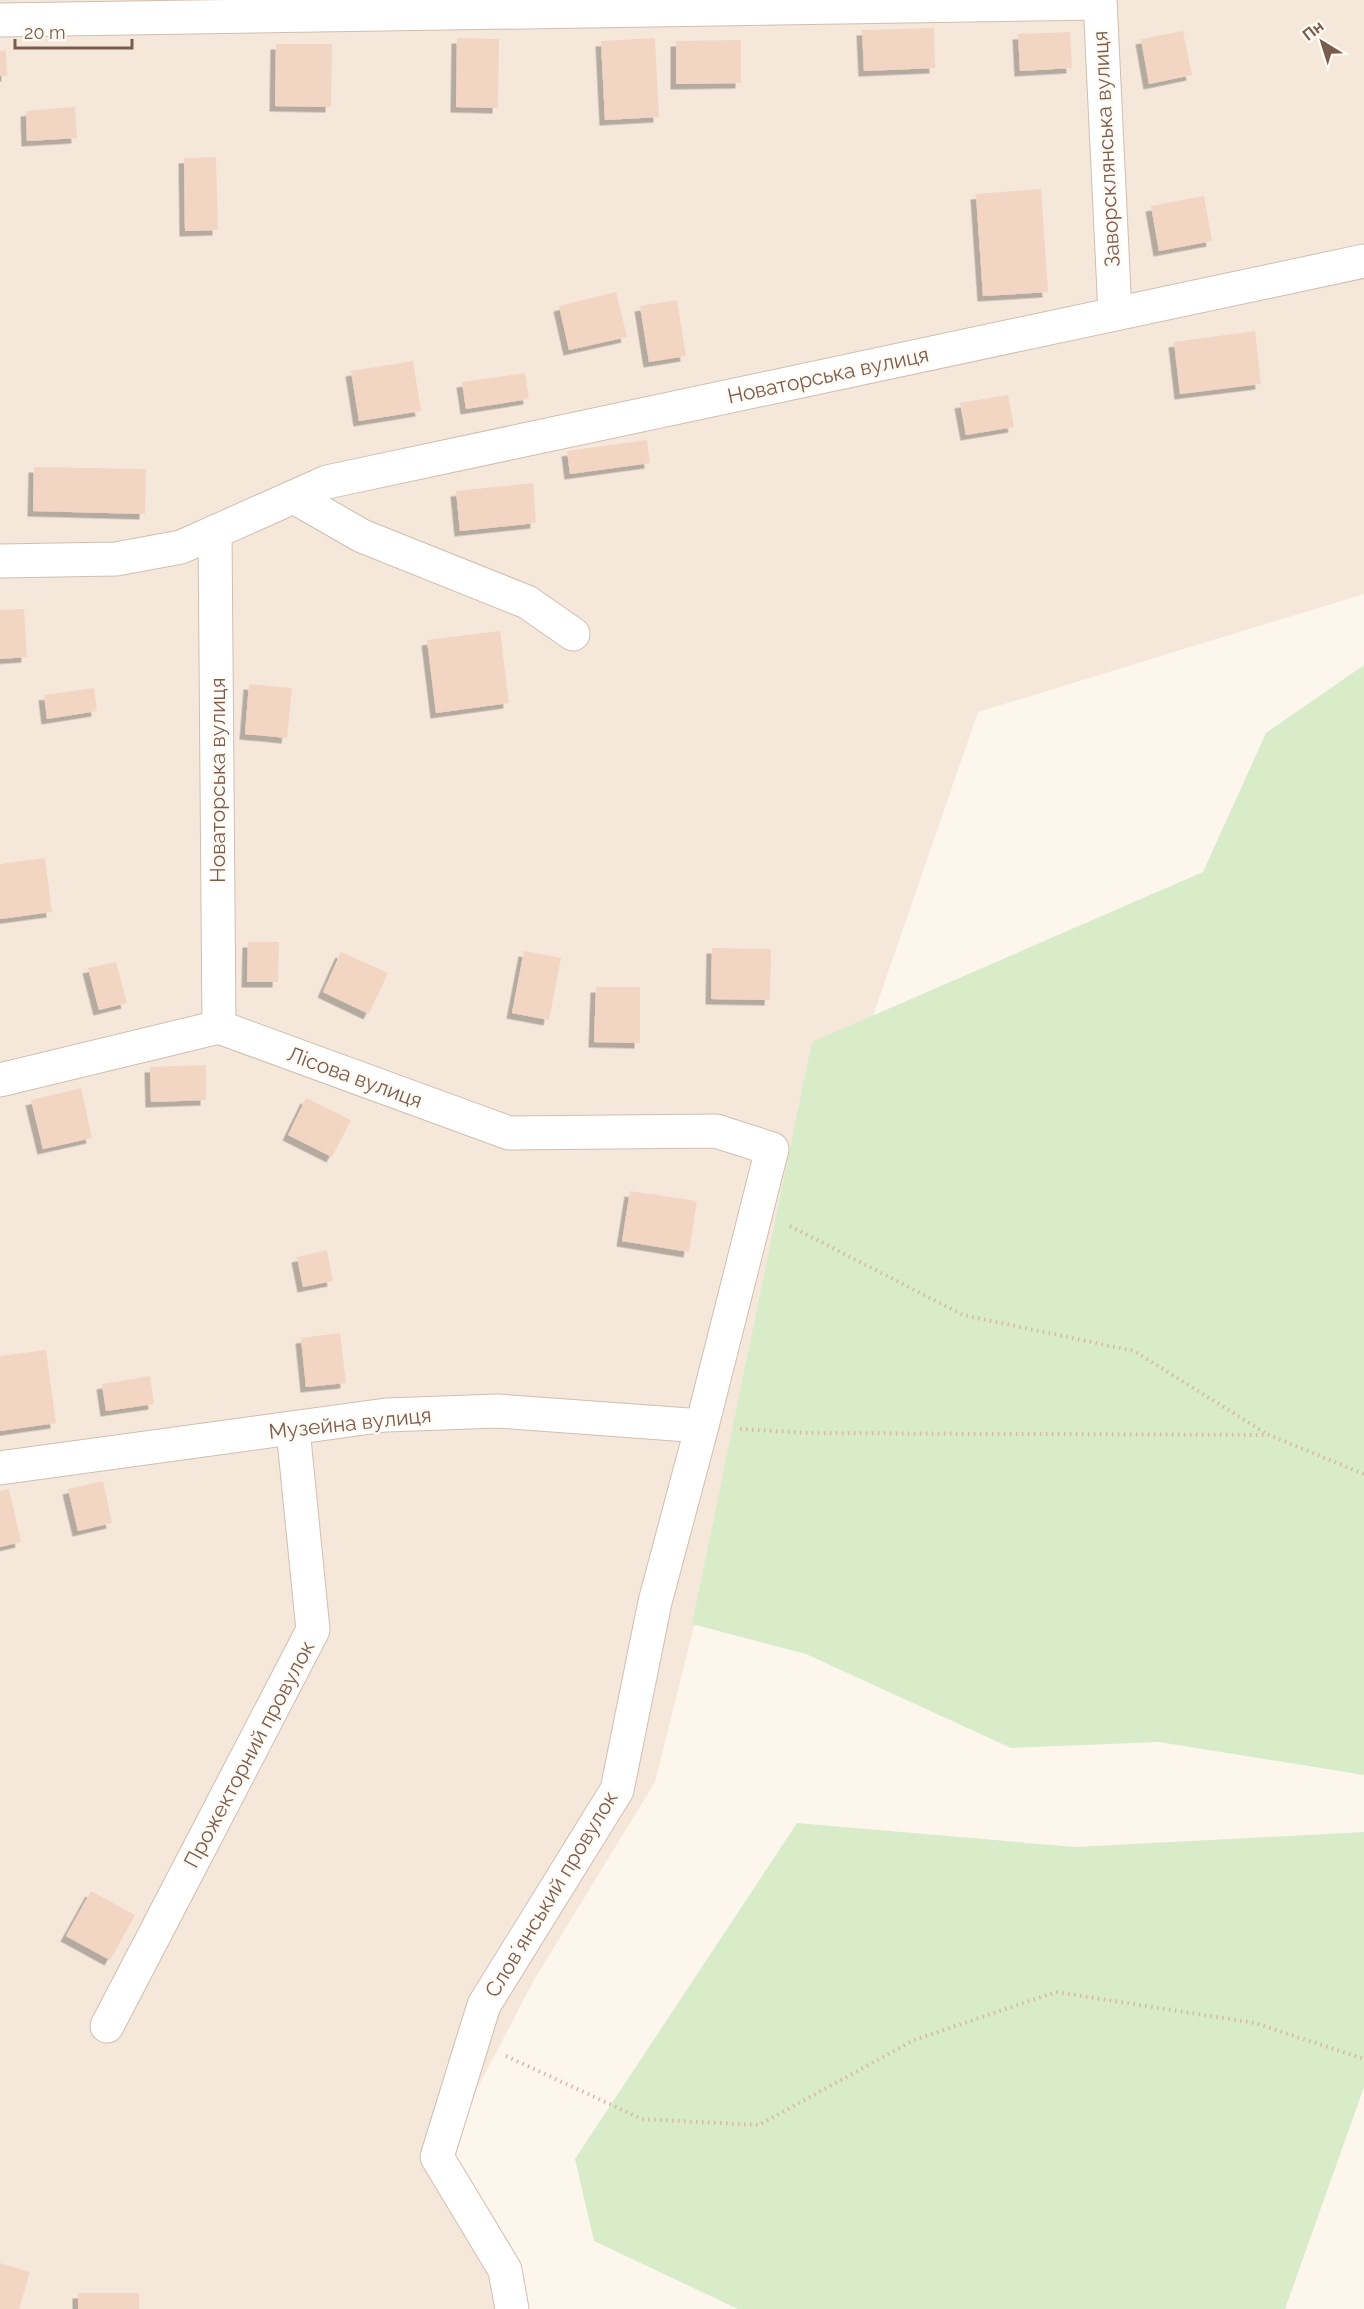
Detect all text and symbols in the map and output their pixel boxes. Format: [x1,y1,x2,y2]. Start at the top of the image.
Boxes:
scale bar [15,12,132,50]
north arrow [1292,12,1352,72]
text: Пн [1299,17,1327,45]
text: 20 m [24,22,66,43]
street label: Заворсклянська вулиця [1087,30,1125,268]
street label: Новаторська вулиця [725,341,931,409]
street label: Новаторська вулиця [205,677,230,883]
street label: Лісова вулиця [284,1041,426,1113]
street label: Музейна вулиця [267,1402,433,1444]
street label: Прожекторний провулок [178,1636,320,1872]
street label: Словʼянський провулок [479,1786,623,2002]

